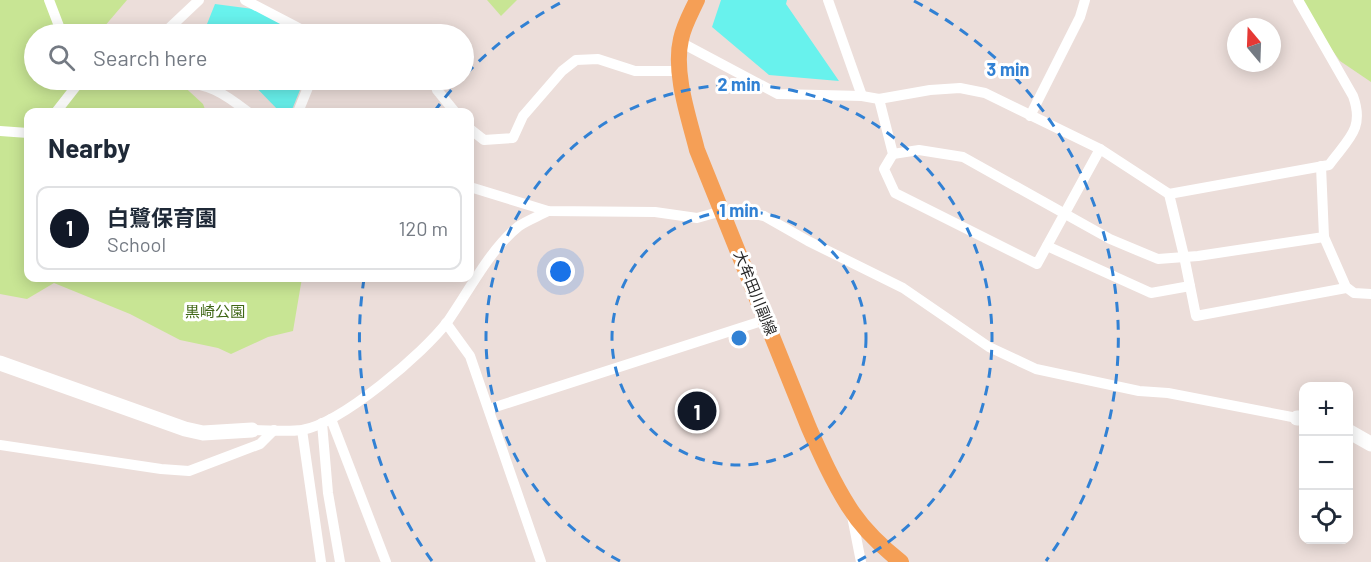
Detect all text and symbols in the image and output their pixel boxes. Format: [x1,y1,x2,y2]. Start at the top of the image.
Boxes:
north arrow [1227,18,1281,72]
search box [24,24,474,90]
icon: search [45,41,78,74]
text: Search here [93,44,207,70]
text: 3 min [987,58,1029,80]
text: 2 min [717,73,761,95]
text: Nearby [48,132,130,163]
text: 1 min [719,199,759,221]
text: 白鷺保育園 [107,204,217,230]
text: 1 [66,216,73,240]
text: 120 m [398,216,448,240]
text: School [107,232,166,256]
street label: 大牟田川副線 [731,248,781,338]
your location [546,257,575,286]
park label: 黒崎公園 [185,302,245,320]
centre of rings [729,328,749,348]
map controls [1299,382,1353,544]
button: + [1299,382,1353,436]
pin: 1 [678,388,716,434]
button: − [1299,436,1353,490]
button: locate [1299,490,1353,544]

